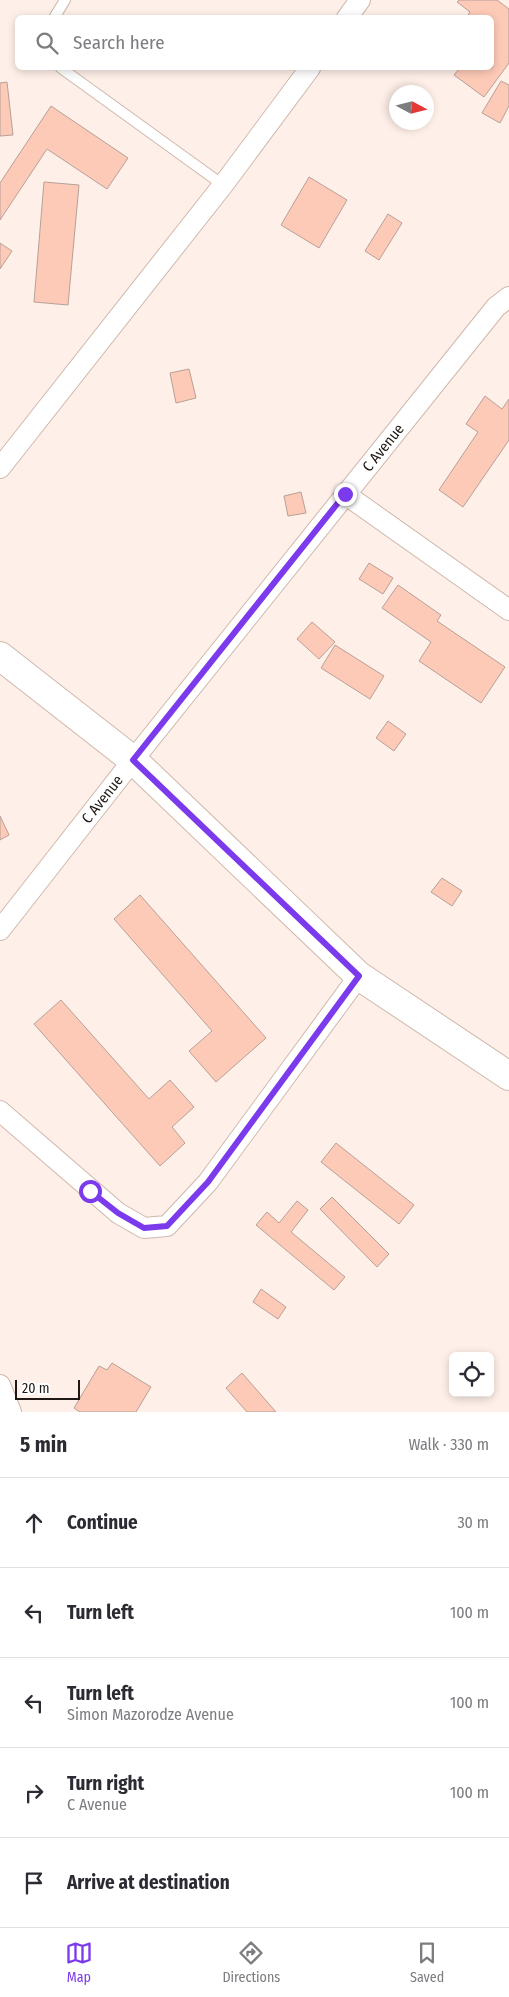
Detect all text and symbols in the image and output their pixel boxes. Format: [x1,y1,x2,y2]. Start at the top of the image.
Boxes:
search box [15,15,494,70]
icon: search [33,29,61,57]
text: Search here [73,31,165,54]
north arrow [389,85,434,130]
street label: C Avenue [359,420,408,475]
route end [334,483,357,506]
street label: C Avenue [78,772,127,827]
route start [79,1180,102,1203]
map controls [449,1352,494,1397]
button: locate [449,1352,494,1397]
scale bar [15,1377,80,1400]
text: 20 m [22,1380,50,1397]
text: 5 min [20,1432,67,1458]
text: Walk · 330 m [408,1435,489,1454]
icon: ahead [20,1509,48,1537]
text: Continue [67,1511,138,1534]
text: 30 m [457,1513,489,1532]
icon: left [20,1599,48,1627]
text: Turn left [67,1601,134,1624]
text: 100 m [450,1603,489,1622]
text: Turn left [67,1682,134,1705]
icon: left [20,1689,48,1717]
text: 100 m [450,1693,489,1712]
text: Simon Mazorodze Avenue [67,1705,234,1724]
text: Turn right [67,1772,144,1795]
icon: right [20,1779,48,1807]
text: 100 m [450,1783,489,1802]
text: C Avenue [67,1795,127,1814]
icon: arrive [20,1869,48,1897]
text: Arrive at destination [67,1871,230,1894]
tab: Map [65,1939,93,1986]
tab: Directions [222,1939,280,1986]
tab: Saved [410,1939,444,1986]

